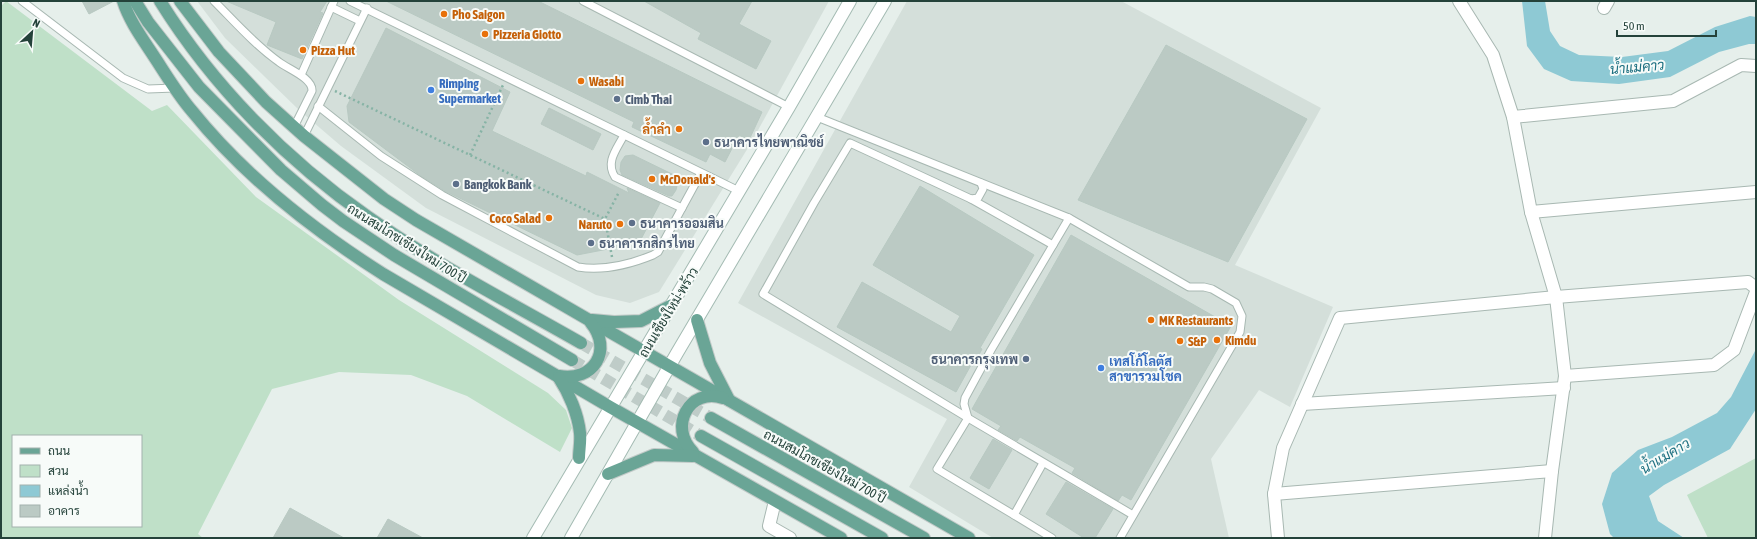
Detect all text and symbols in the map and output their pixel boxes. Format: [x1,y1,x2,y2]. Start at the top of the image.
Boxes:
place label: Pho Saigon [452,7,505,22]
marker: Pho Saigon [439,9,449,19]
north arrow [12,12,52,52]
scale bar [1617,12,1716,38]
text: N [31,16,42,30]
text: 50 m [1623,19,1645,33]
place label: Pizzeria Giotto [493,27,561,42]
marker: Pizzeria Giotto [480,29,490,39]
place label: Pizza Hut [311,43,355,58]
marker: Pizza Hut [298,45,308,55]
water label: น้ำแม่คาว [1609,53,1665,77]
place label: Wasabi [588,74,624,89]
place label: Rimping Supermarket [439,76,501,106]
marker: Wasabi [576,76,586,86]
marker: Rimping Supermarket [426,85,436,95]
place label: Cimb Thai [625,92,672,107]
marker: Cimb Thai [612,94,622,104]
place label: ล้ำลำ [642,117,671,137]
marker: ล้ำลำ [674,124,684,134]
place label: ธนาคารไทยพาณิชย์ [714,133,825,150]
marker: ธนาคารไทยพาณิชย์ [701,137,711,147]
place label: McDonald's [660,172,716,187]
marker: McDonald's [647,174,657,184]
place label: Bangkok Bank [464,177,532,192]
marker: Bangkok Bank [451,179,461,189]
street label: ถนนสมโภชเชียงใหม่ 700 ปี [345,199,470,286]
place label: Coco Salad [489,211,541,226]
marker: Coco Salad [544,213,554,223]
place label: ธนาคารออมสิน [640,215,724,231]
place label: Naruto [578,217,612,232]
marker: ธนาคารออมสิน [627,218,637,228]
marker: Naruto [615,219,625,229]
place label: ธนาคารกสิกรไทย [599,234,695,251]
marker: ธนาคารกสิกรไทย [586,238,596,248]
street label: ถนนเชียงใหม่-พร้าว [634,263,701,360]
place label: MK Restaurants [1159,313,1234,328]
marker: MK Restaurants [1146,315,1156,325]
place label: Kimdu [1225,333,1256,348]
place label: S&P [1188,334,1207,349]
marker: Kimdu [1212,335,1222,345]
marker: S&P [1175,336,1185,346]
place label: ธนาคารกรุงเทพ [931,352,1018,370]
place label: เทสโก้โลตัส สาขารวมโชค [1109,352,1182,384]
marker: ธนาคารกรุงเทพ [1021,354,1031,364]
marker: เทสโก้โลตัส สาขารวมโชค [1096,363,1106,373]
street label: ถนนสมโภชเชียงใหม่ 700 ปี [761,425,889,506]
water label: น้ำแม่คาว [1635,432,1693,477]
legend [12,435,142,527]
text: ถนน [48,444,71,458]
text: สวน [48,464,69,478]
text: แหล่งน้ำ [48,480,88,498]
text: อาคาร [48,504,80,518]

